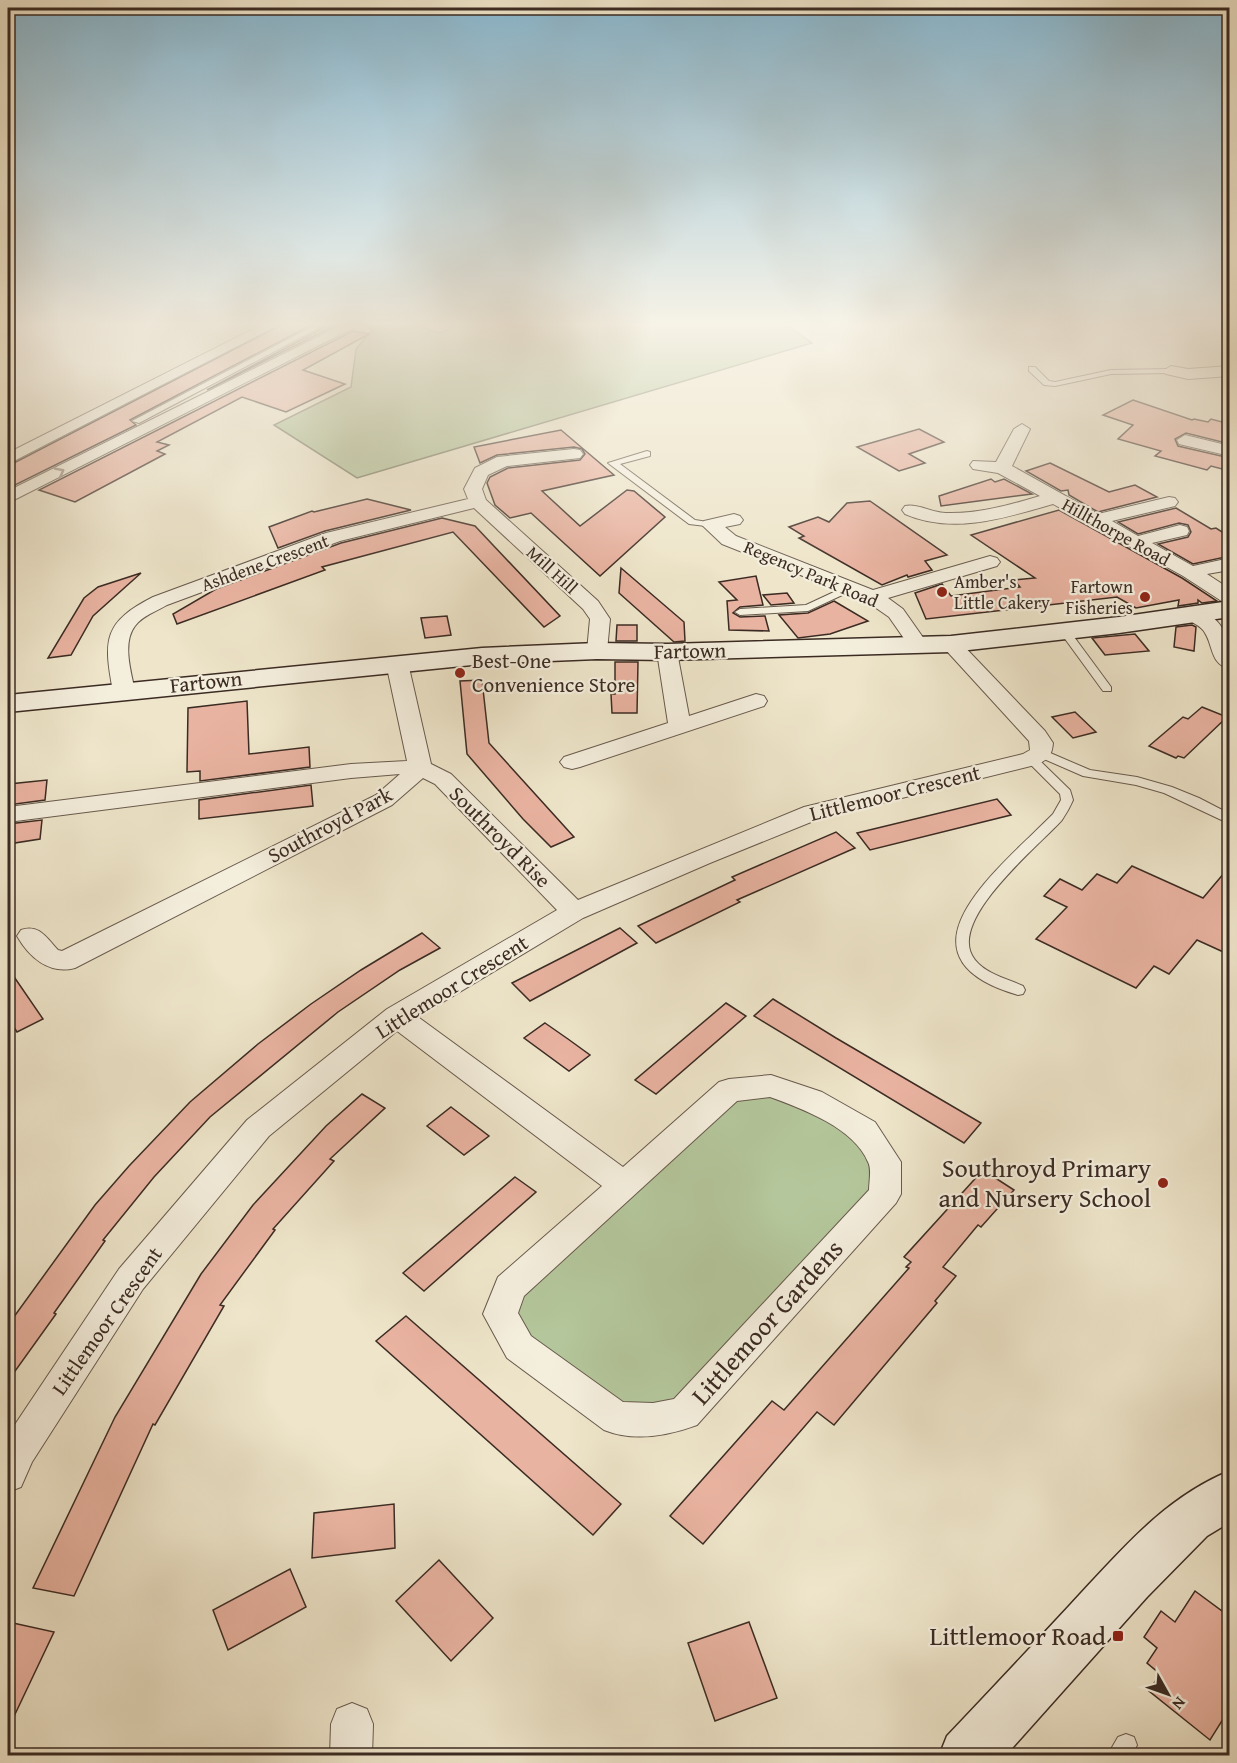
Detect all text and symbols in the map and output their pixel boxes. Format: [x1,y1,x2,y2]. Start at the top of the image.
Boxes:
one-way arrow [53,467,64,479]
street label: Hillthorpe Road [1057,491,1176,573]
street label: Ashdene Crescent [197,527,333,598]
street label: Regency Park Road [740,533,883,614]
street label: Mill Hill [521,539,584,600]
place label: Amber's Little Cakery [954,568,1050,616]
place label: Fartown Fisheries [1065,573,1133,621]
marker: Amber's Little Cakery [935,585,949,599]
marker: Fartown Fisheries [1138,590,1152,604]
street label: Fartown [653,634,727,667]
place label: Best-One Convenience Store [472,645,636,700]
street label: Fartown [168,662,244,701]
marker: Best-One Convenience Store [453,666,467,680]
street label: Littlemoor Crescent [806,756,984,829]
street label: Southroyd Park [262,778,398,871]
street label: Southroyd Rise [442,779,558,895]
street label: Littlemoor Crescent [369,927,535,1046]
place label: Southroyd Primary and Nursery School [939,1148,1151,1217]
marker: Southroyd Primary and Nursery School [1156,1176,1170,1190]
street label: Littlemoor Gardens [682,1230,852,1413]
street label: Littlemoor Crescent [44,1240,170,1401]
place label: Littlemoor Road [930,1616,1106,1655]
marker: Littlemoor Road [1111,1629,1125,1643]
north arrow [1138,1664,1198,1724]
text: N [1167,1692,1192,1716]

